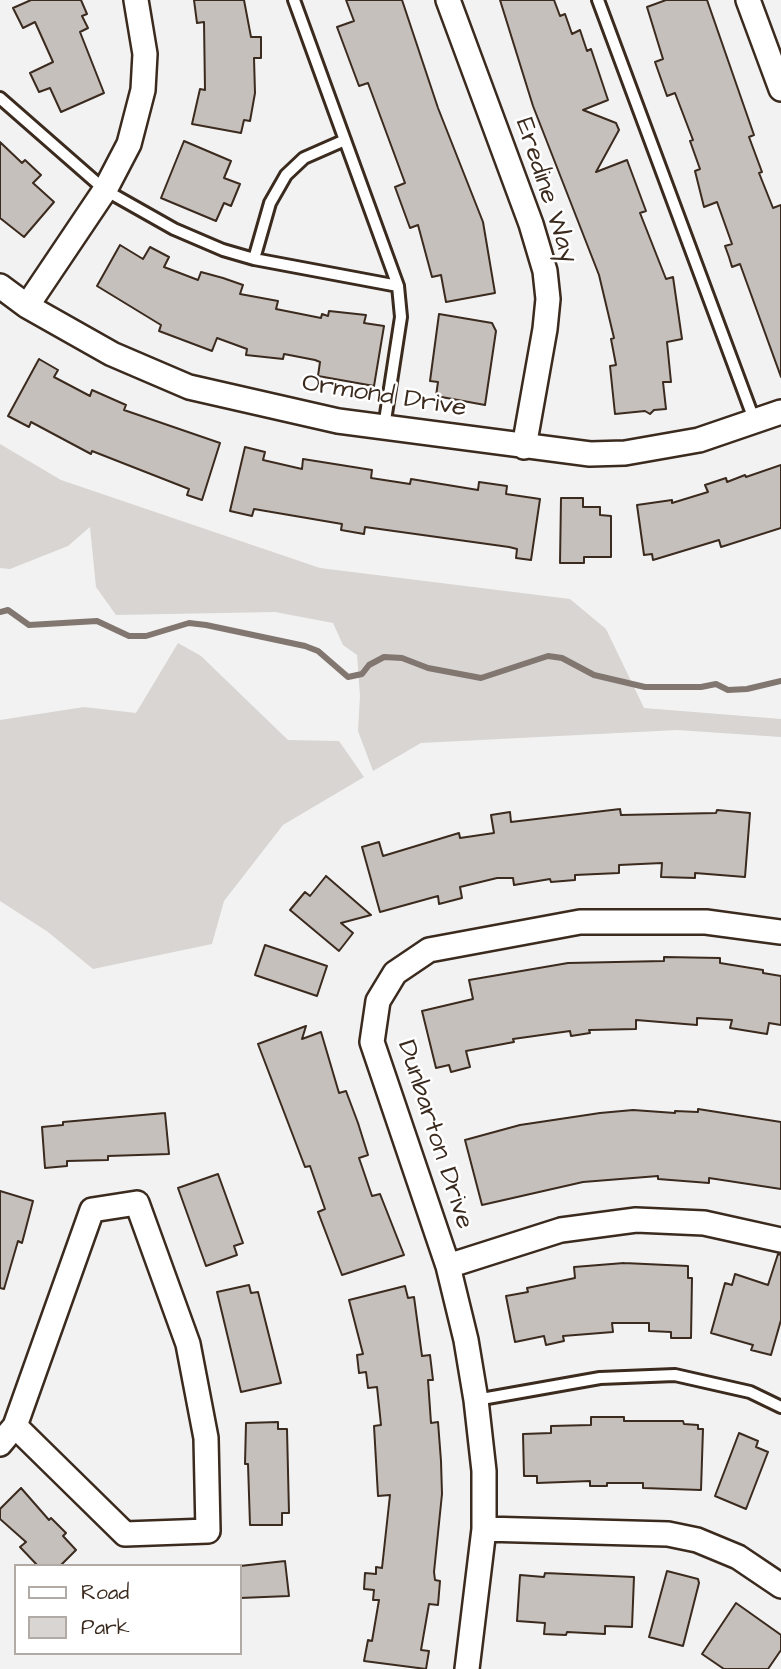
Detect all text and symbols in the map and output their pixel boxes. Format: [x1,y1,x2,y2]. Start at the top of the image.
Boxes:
street label: Eredine Way [507,115,583,267]
street label: Ormond Drive [300,369,468,425]
street label: Dunbarton Drive [389,1037,479,1233]
legend [14,1564,242,1655]
text: Road [81,1578,129,1607]
text: Park [81,1613,130,1642]

